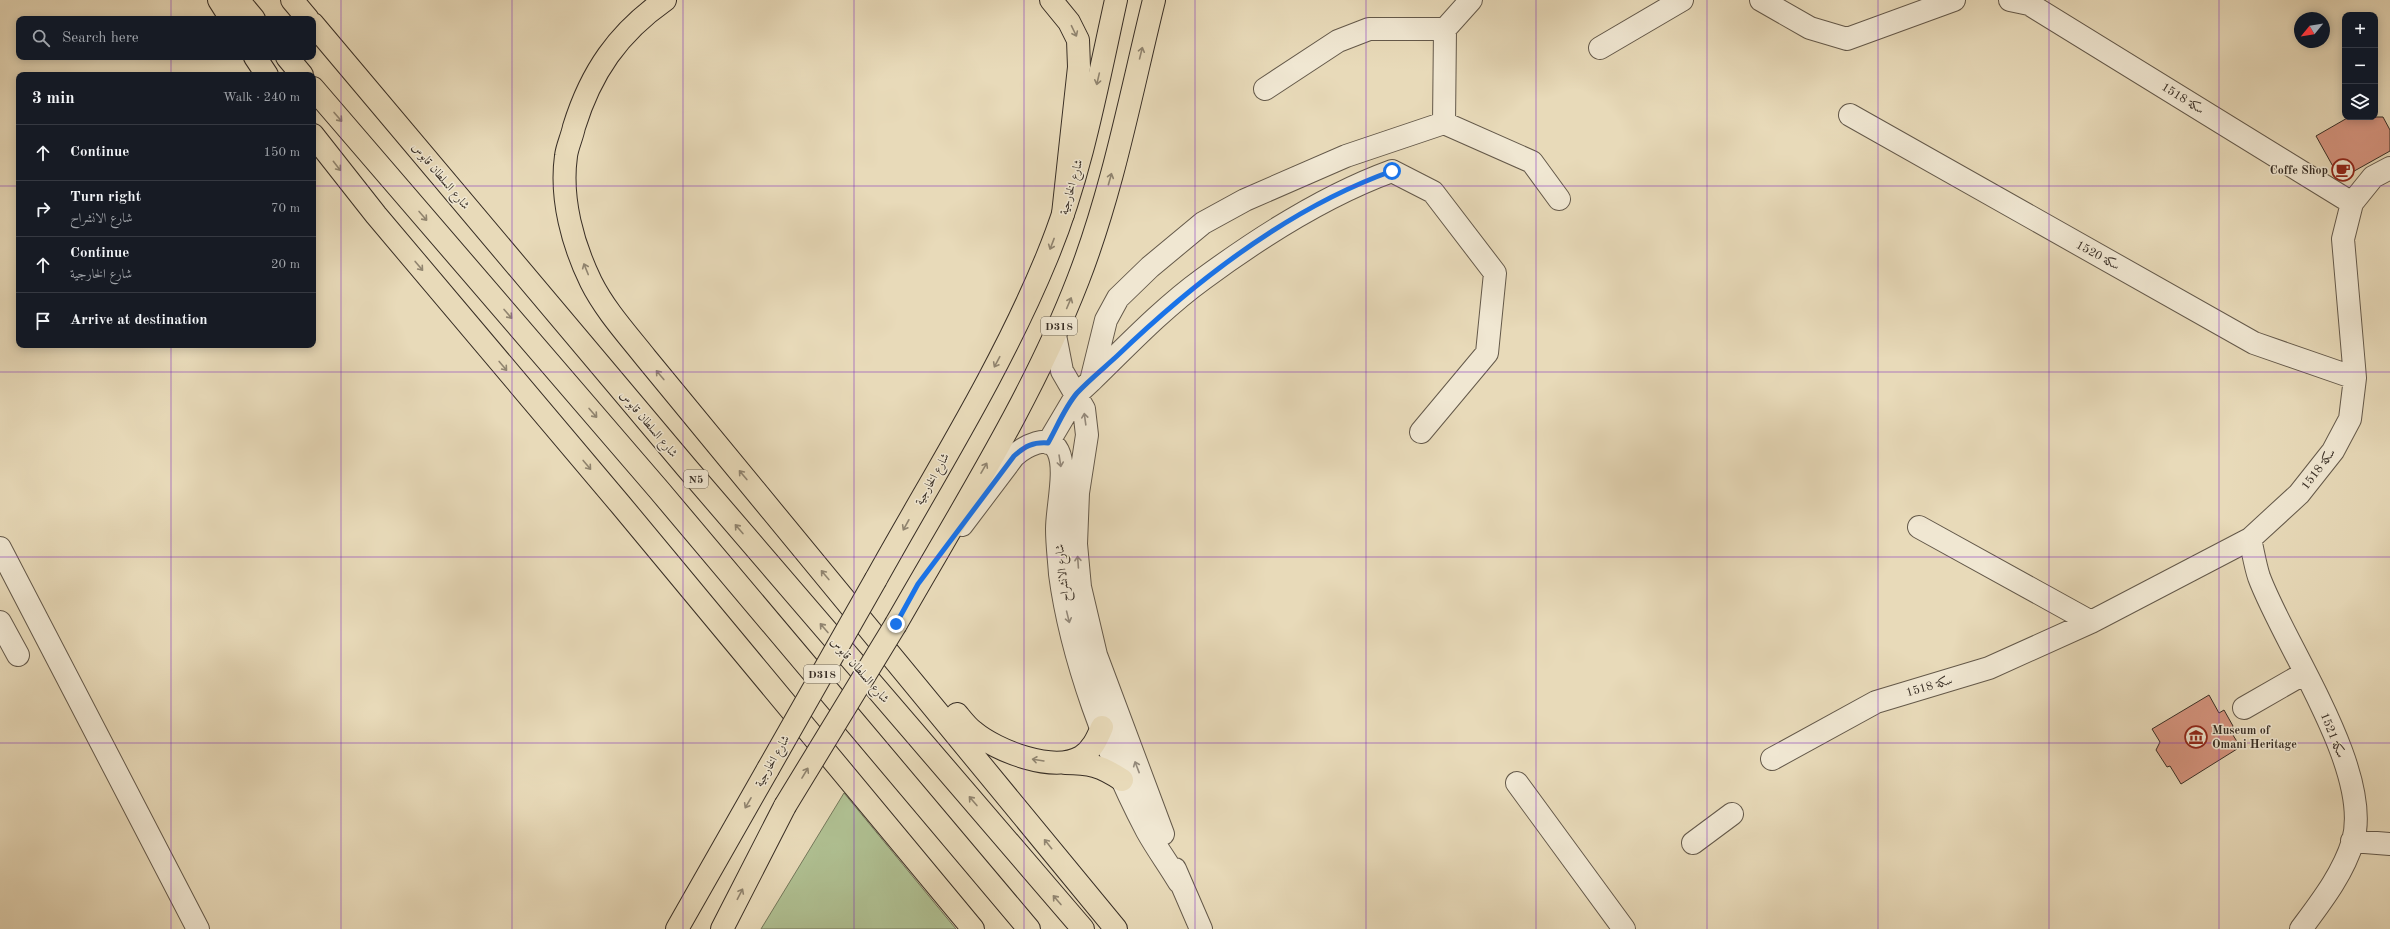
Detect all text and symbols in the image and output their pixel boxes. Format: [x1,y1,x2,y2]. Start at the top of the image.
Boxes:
north arrow [2294,12,2330,48]
map controls [2342,12,2378,120]
button: + [2342,12,2378,48]
search box [16,16,316,60]
one-way arrow [1071,25,1078,37]
icon: search [30,27,52,49]
text: Search here [62,31,139,46]
one-way arrow [1138,47,1145,60]
button: − [2342,48,2378,84]
one-way arrow [1094,72,1101,85]
street label: سكة 1518 [2159,80,2207,117]
button: layers [2342,84,2378,120]
text: 3 min [32,90,75,107]
text: Walk · 240 m [223,91,300,104]
one-way arrow [334,112,343,123]
street label: شارع السلطان قابوس [406,141,471,215]
icon: ahead [32,142,54,164]
text: Continue [70,145,129,160]
text: 150 m [263,146,300,159]
cafe icon: Coffe Shop [2330,157,2356,183]
street label: شارع الخارجية [1058,158,1090,218]
one-way arrow [333,160,341,171]
route start [1383,162,1401,180]
place label: Coffe Shop [2270,165,2328,177]
one-way arrow [1107,173,1114,186]
text: Turn right [70,190,141,205]
icon: right [32,198,54,220]
text: 70 m [271,202,300,215]
one-way arrow [419,211,428,221]
text: شارع الانشراح [70,212,133,225]
one-way arrow [1047,238,1055,250]
street label: سكة 1520 [2074,238,2122,273]
text: Continue [70,246,129,261]
icon: ahead [32,254,54,276]
text: 20 m [271,258,300,271]
one-way arrow [415,261,424,272]
one-way arrow [581,263,589,275]
text: شارع الخارجية [70,268,132,281]
one-way arrow [1066,297,1073,309]
one-way arrow [503,309,512,320]
icon: arrive [32,310,54,332]
text: Arrive at destination [70,313,208,328]
road number: D318 [1041,317,1077,335]
one-way arrow [992,356,1000,368]
one-way arrow [499,360,508,371]
one-way arrow [655,369,664,380]
street label: شارع السلطان قابوس [614,389,679,463]
one-way arrow [588,408,597,418]
one-way arrow [1081,413,1089,426]
street label: سكة 1518 [2299,446,2338,492]
street label: شارع الخارجية [914,451,956,509]
one-way arrow [1056,454,1064,467]
one-way arrow [583,460,592,470]
one-way arrow [981,462,989,474]
road number: N5 [684,470,708,488]
one-way arrow [738,470,747,480]
one-way arrow [902,518,910,530]
one-way arrow [735,524,744,535]
street label: شارع الانشراح [1054,543,1076,602]
one-way arrow [1074,556,1081,569]
one-way arrow [821,570,830,580]
one-way arrow [1065,611,1072,624]
route end [887,615,905,633]
one-way arrow [819,623,829,633]
street label: شارع السلطان قابوس [825,636,891,708]
road number: D318 [804,665,840,683]
street label: سكة 1518 [1904,674,1954,699]
street label: سكة 1521 [2318,711,2348,760]
museum icon: Museum of Omani Heritage [2183,724,2209,750]
place label: Museum of Omani Heritage [2212,725,2297,751]
street label: شارع الخارجية [753,734,796,791]
one-way arrow [1032,756,1045,764]
one-way arrow [1133,761,1141,773]
one-way arrow [801,767,809,779]
one-way arrow [968,796,977,806]
one-way arrow [744,797,752,809]
one-way arrow [1043,839,1052,850]
one-way arrow [737,888,744,900]
one-way arrow [1053,894,1062,905]

